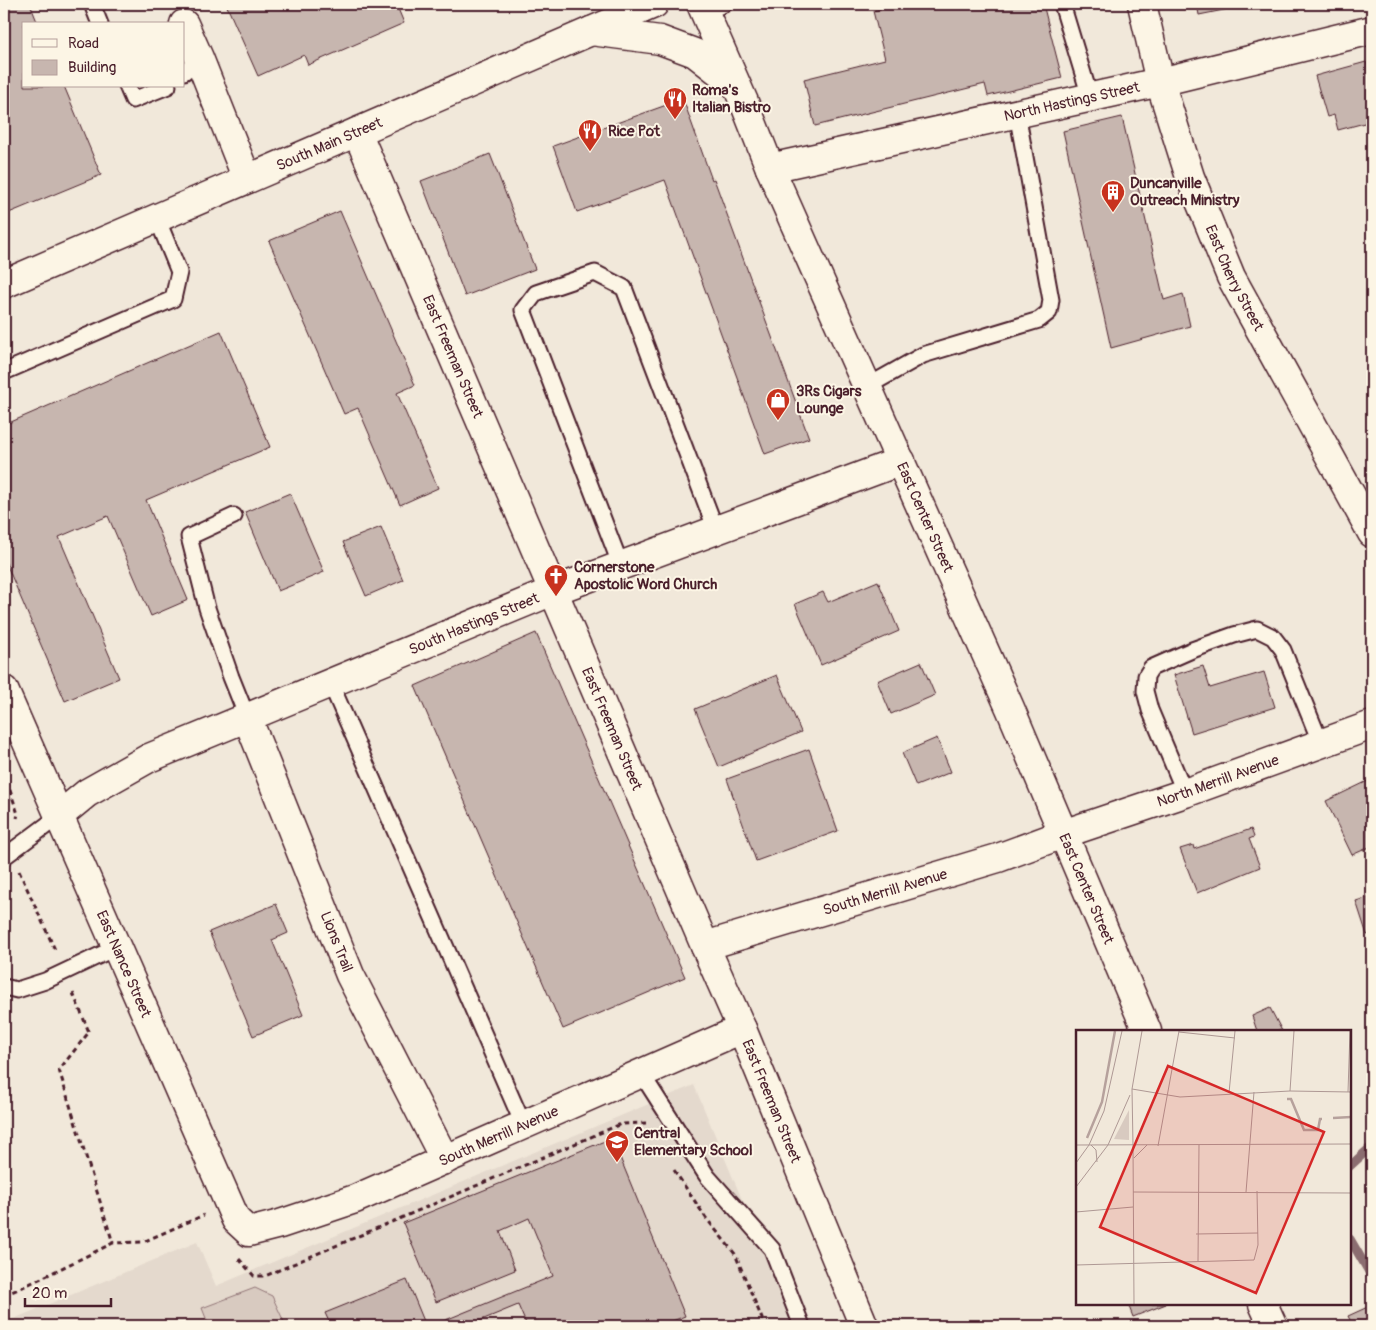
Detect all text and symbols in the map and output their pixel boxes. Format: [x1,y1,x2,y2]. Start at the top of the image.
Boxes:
legend [22,22,185,88]
text: Road [68,34,99,53]
text: Building [68,58,116,77]
street label: North Hastings Street [1002,78,1142,126]
place label: Roma's Italian Bistro [692,81,771,117]
restaurant icon: Roma's Italian Bistro [662,86,688,120]
street label: South Main Street [273,113,386,176]
restaurant icon: Rice Pot [577,118,603,152]
place label: Rice Pot [608,122,661,141]
place label: Duncanville Outreach Ministry [1130,174,1240,210]
building icon: Duncanville Outreach Ministry [1100,179,1126,213]
street label: East Cherry Street [1201,222,1268,335]
street label: East Freeman Street [418,292,487,422]
place label: 3Rs Cigars Lounge [796,382,862,418]
shop icon: 3Rs Cigars Lounge [765,387,791,421]
street label: East Center Street [892,459,958,576]
place label: Cornerstone Apostolic Word Church [574,558,717,594]
church icon: Cornerstone Apostolic Word Church [543,563,569,597]
street label: South Hastings Street [406,588,543,660]
street label: East Freeman Street [577,665,647,794]
street label: North Merrill Avenue [1155,750,1282,812]
street label: East Center Street [1054,831,1118,948]
street label: South Merrill Avenue [821,865,950,920]
street label: East Nance Street [92,908,156,1021]
street label: Lions Trail [316,909,357,975]
inset map [1076,1030,1351,1305]
street label: East Freeman Street [737,1037,805,1167]
street label: South Merrill Avenue [436,1102,562,1171]
place label: Central Elementary School [634,1124,753,1160]
school or university icon: Central Elementary School [604,1129,630,1163]
scale bar [25,1275,111,1307]
text: 20 m [32,1284,67,1303]

